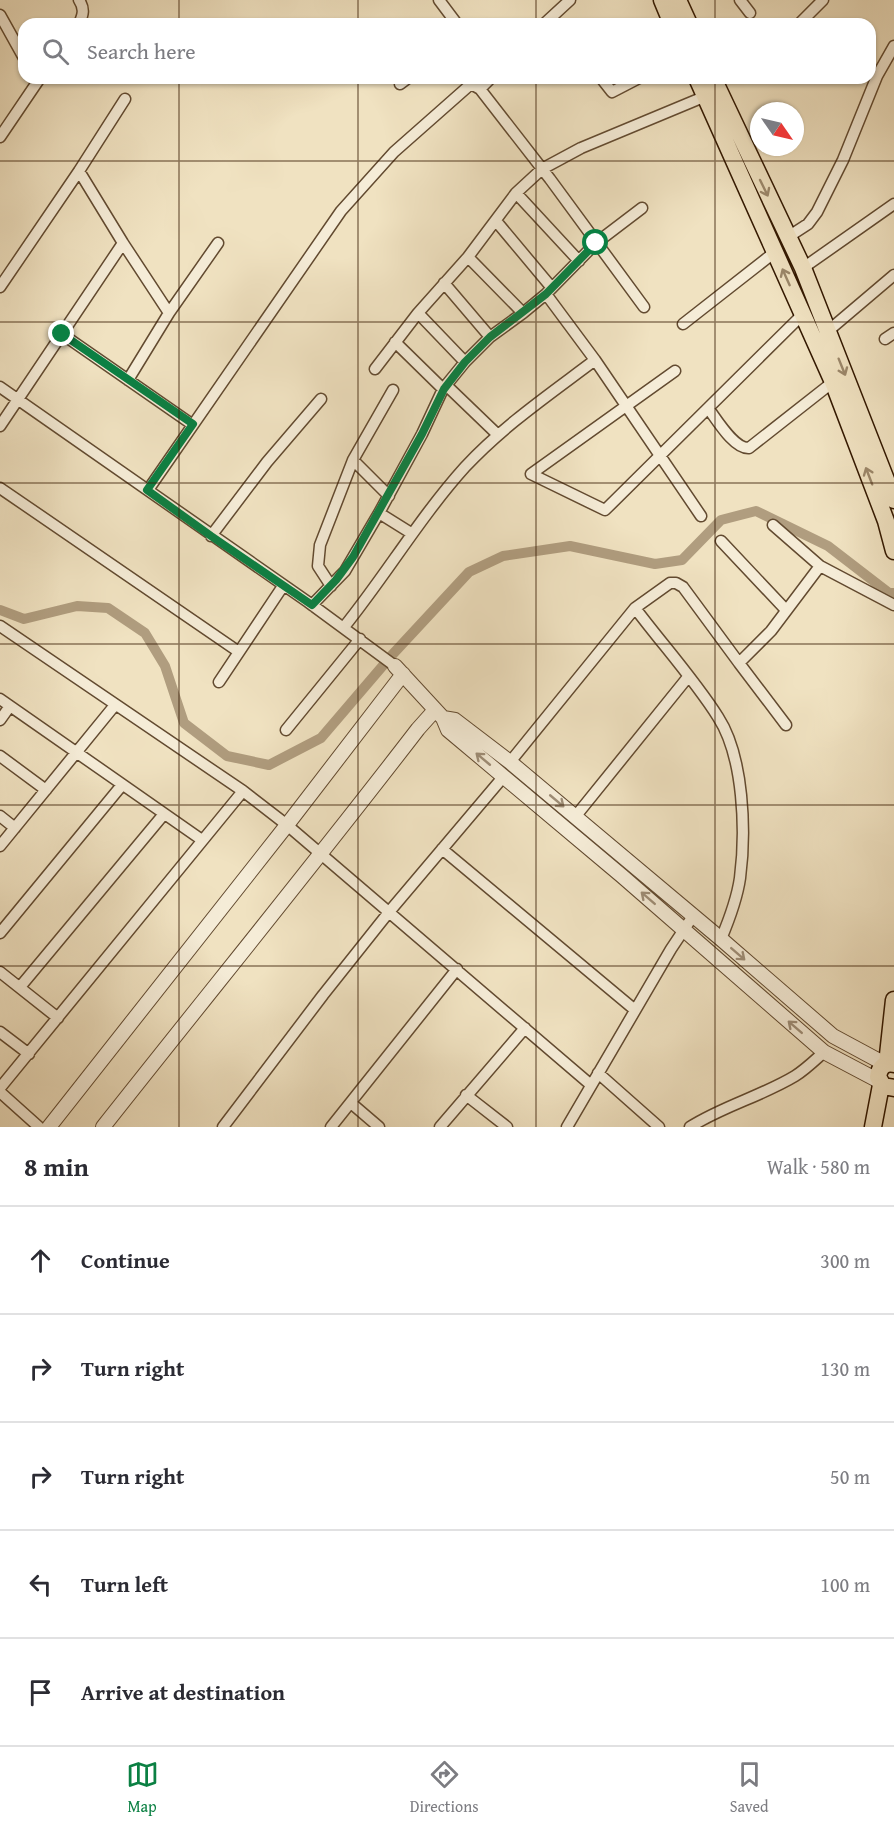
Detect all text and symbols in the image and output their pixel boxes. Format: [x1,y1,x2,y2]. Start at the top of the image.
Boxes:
search box [18,18,876,84]
icon: search [39,35,72,68]
text: Search here [87,35,196,67]
north arrow [750,102,804,156]
one-way arrow [759,178,771,196]
route start [582,229,608,255]
one-way arrow [780,268,792,286]
route end [48,320,74,346]
one-way arrow [837,357,848,375]
one-way arrow [863,467,874,486]
one-way arrow [476,752,491,766]
one-way arrow [549,795,565,808]
one-way arrow [640,892,656,905]
one-way arrow [730,947,745,961]
one-way arrow [787,1020,803,1033]
text: 8 min [24,1147,89,1186]
text: Walk · 580 m [767,1152,870,1181]
icon: ahead [24,1244,57,1277]
text: Continue [81,1244,170,1276]
text: 300 m [820,1246,870,1275]
icon: right [24,1352,57,1385]
text: Turn right [81,1352,184,1384]
text: 130 m [820,1354,870,1383]
icon: right [24,1460,57,1493]
text: Turn right [81,1460,184,1492]
text: 50 m [830,1462,870,1491]
icon: left [24,1568,57,1601]
text: Turn left [81,1568,168,1600]
text: 100 m [820,1570,870,1599]
icon: arrive [24,1676,57,1709]
text: Arrive at destination [81,1676,285,1708]
tab: Map [126,1758,159,1818]
tab: Directions [410,1758,479,1818]
tab: Saved [730,1758,768,1818]

